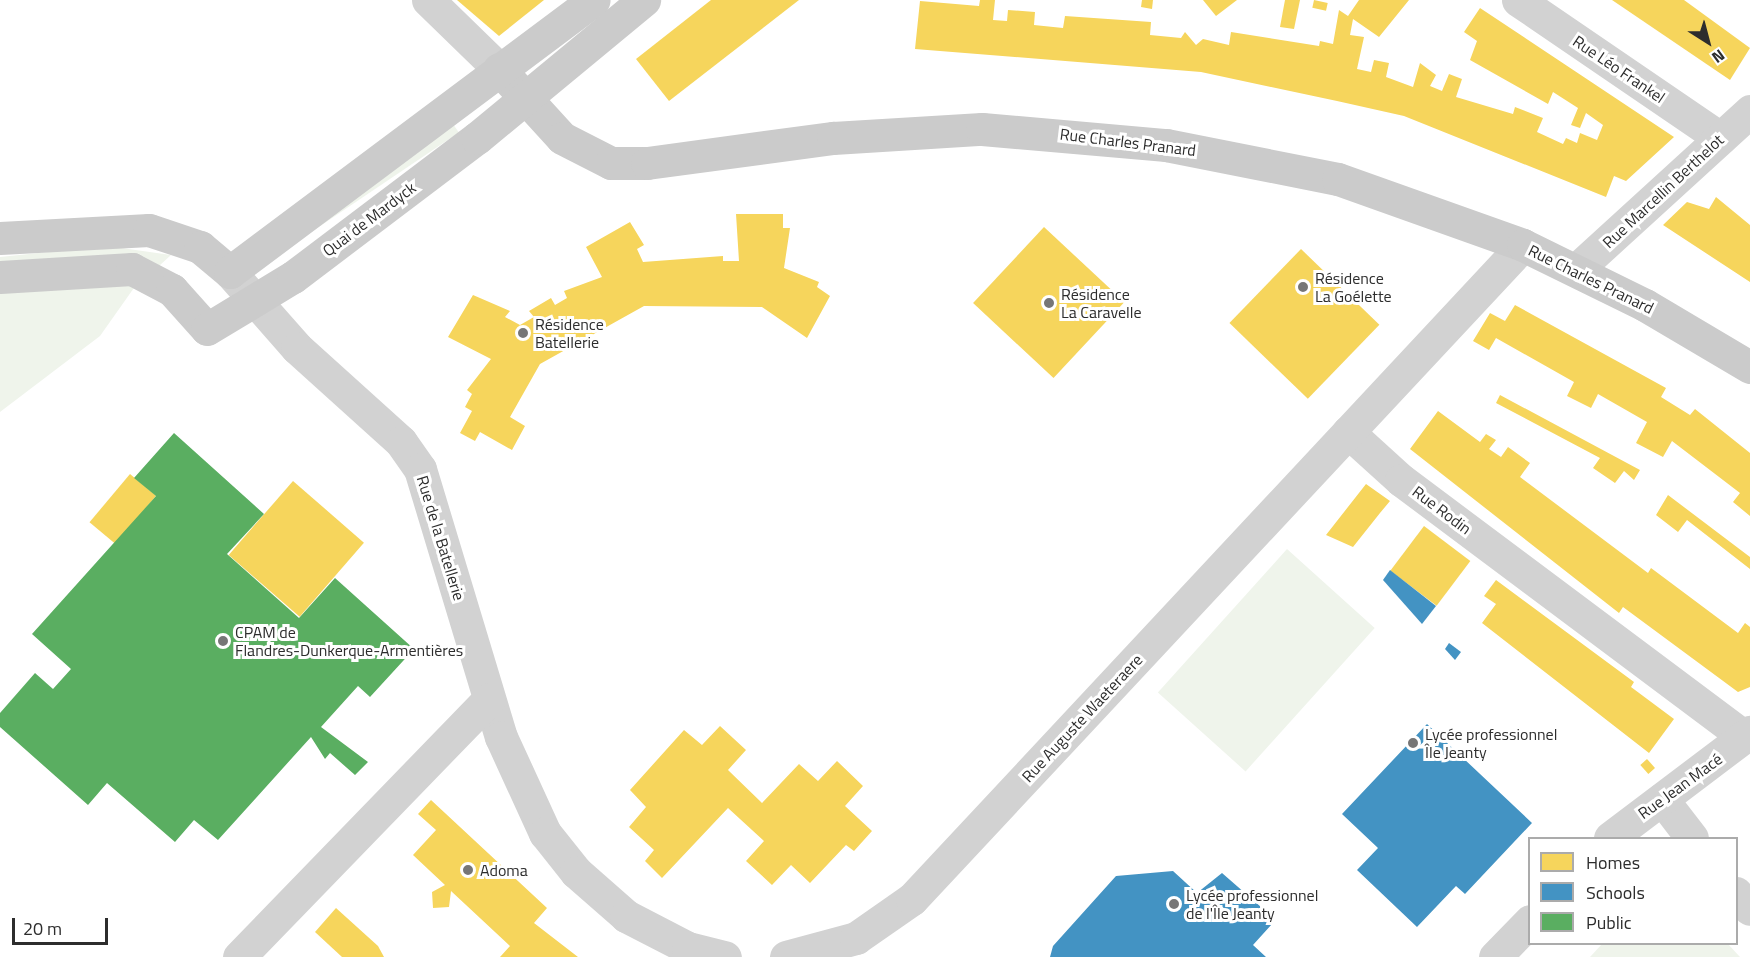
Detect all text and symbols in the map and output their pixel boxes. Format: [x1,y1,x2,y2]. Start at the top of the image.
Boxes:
north arrow [1678,12,1738,72]
street label: Rue Léo Frankel [1569,31,1669,107]
text: N [1707,44,1730,70]
street label: Rue Charles Pranard [1059,124,1197,160]
street label: Rue Marcellin Berthelot [1599,130,1727,252]
street label: Quai de Mardyck [319,178,419,260]
street label: Rue Charles Pranard [1525,240,1657,318]
place label: Résidence La Goélette [1315,268,1392,306]
marker: Résidence La Goélette [1296,280,1310,294]
place label: Résidence La Caravelle [1061,284,1141,322]
marker: Résidence La Caravelle [1042,296,1056,310]
place label: Résidence Batellerie [535,314,604,352]
marker: Résidence Batellerie [516,326,530,340]
street label: Rue de la Batellerie [413,473,469,603]
street label: Rue Rodin [1409,482,1475,538]
place label: CPAM de Flandres-Dunkerque-Armentières [235,622,463,660]
marker: CPAM de Flandres-Dunkerque-Armentières [216,634,230,648]
street label: Rue Auguste Waeteraere [1018,650,1146,786]
place label: Lycée professionnel Île Jeanty [1425,724,1557,762]
marker: Lycée professionnel Île Jeanty [1406,736,1420,750]
street label: Rue Jean Macé [1634,749,1726,823]
legend [1528,837,1738,945]
text: Homes [1586,849,1640,876]
place label: Adoma [480,860,528,880]
marker: Adoma [461,863,475,877]
text: Schools [1586,879,1645,906]
place label: Lycée professionnel de l'Île Jeanty [1186,885,1318,923]
marker: Lycée professionnel de l'Île Jeanty [1167,897,1181,911]
scale bar [15,906,111,944]
text: Public [1586,909,1632,936]
text: 20 m [23,915,62,942]

